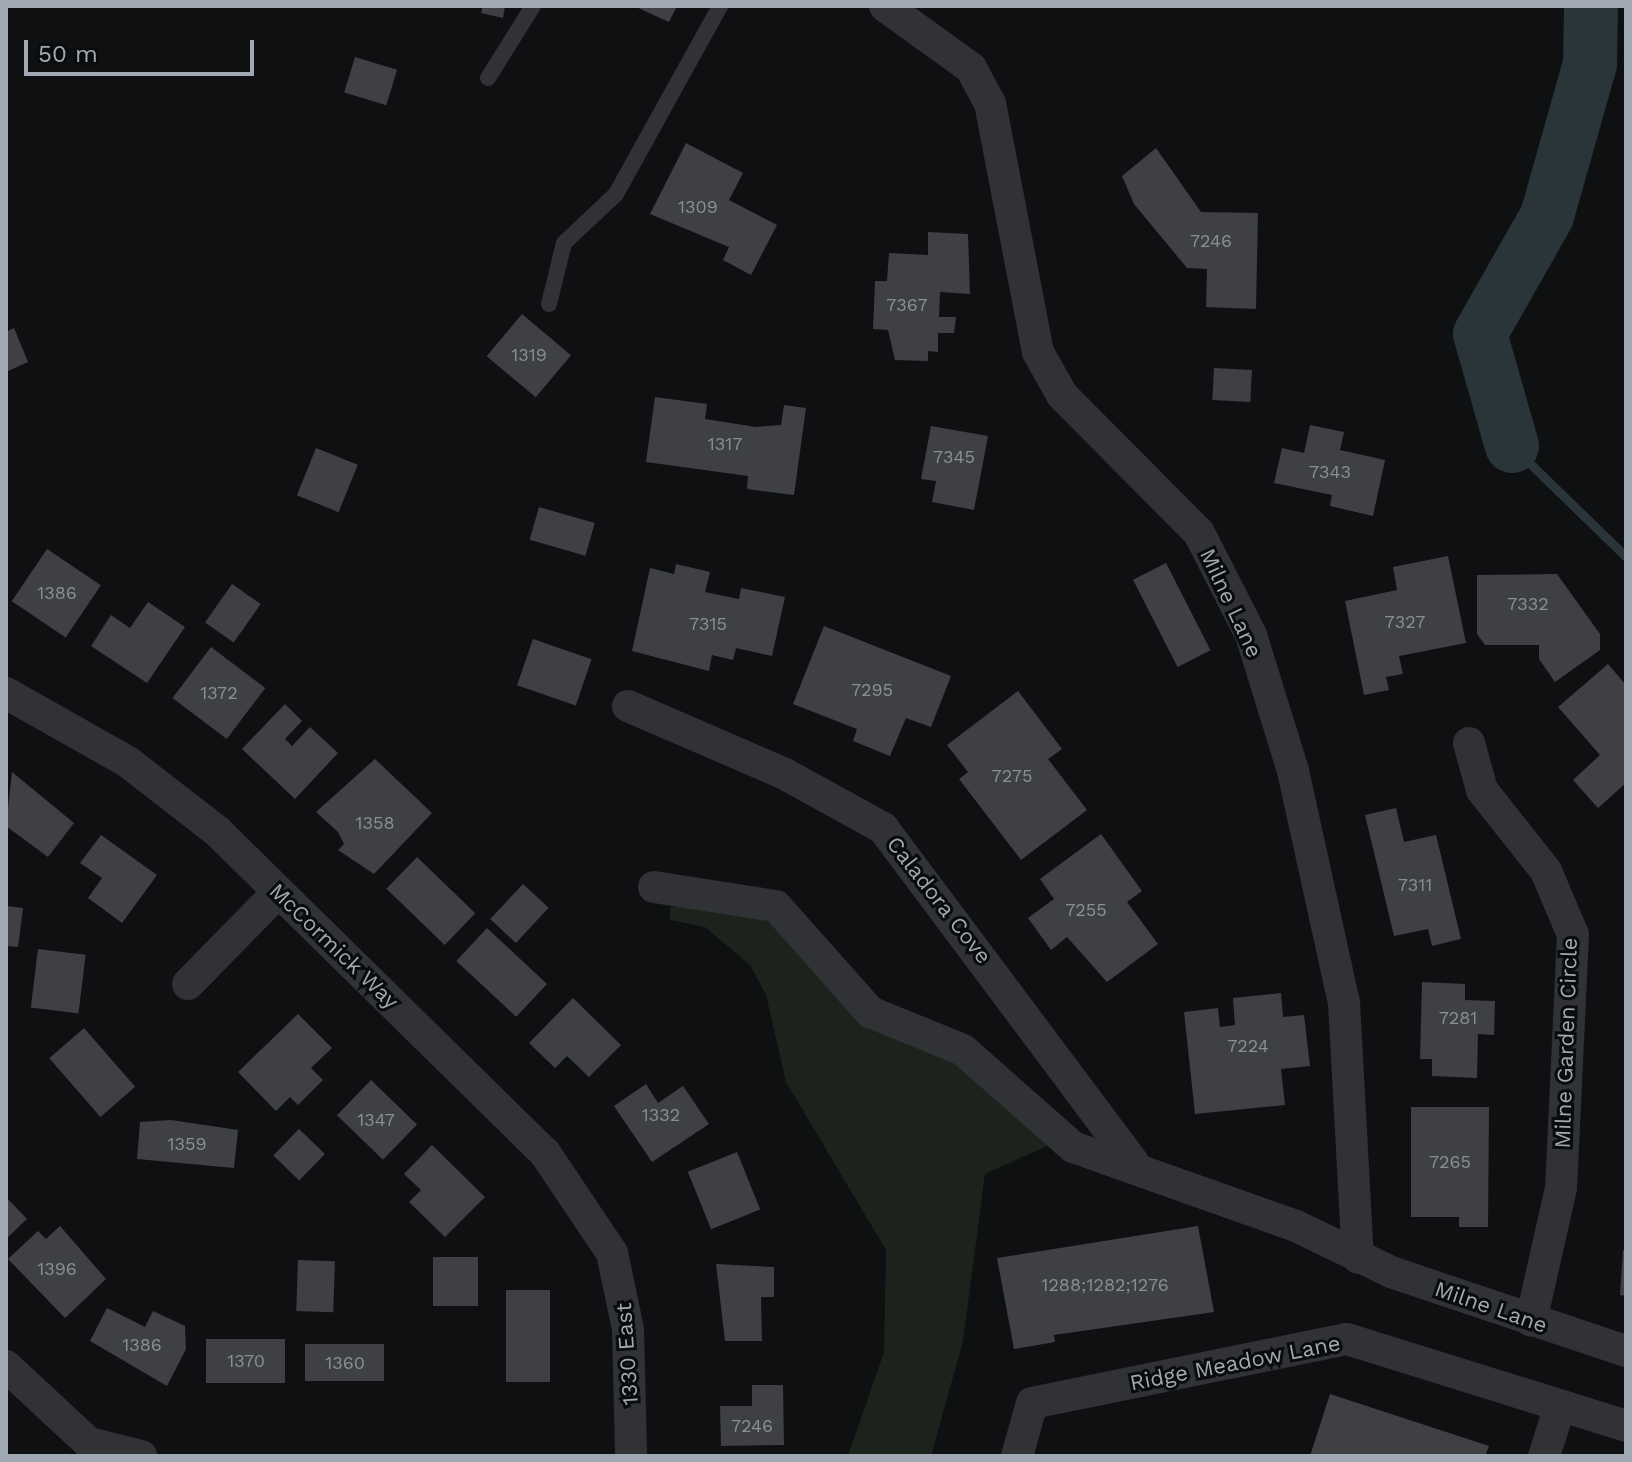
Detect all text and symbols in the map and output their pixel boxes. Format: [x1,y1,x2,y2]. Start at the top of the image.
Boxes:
scale bar [28,24,258,74]
text: 50 m [38,40,98,68]
house number: 1309 [678,196,718,218]
house number: 7246 [1190,230,1232,252]
house number: 7367 [886,294,928,316]
house number: 1319 [511,344,547,366]
house number: 1317 [708,433,742,455]
house number: 7345 [933,446,975,468]
house number: 7343 [1309,461,1351,483]
street label: Milne Lane [1194,544,1268,662]
house number: 1386 [37,582,77,604]
house number: 7332 [1507,593,1549,615]
house number: 7327 [1385,611,1425,633]
house number: 7315 [689,613,727,635]
house number: 7295 [851,679,893,701]
house number: 1372 [200,682,238,704]
house number: 7275 [992,765,1032,787]
house number: 1358 [355,812,395,834]
street label: Caladora Cove [881,831,997,969]
house number: 7311 [1398,874,1432,896]
street label: McCormick Way [263,877,405,1015]
house number: 7255 [1065,899,1107,921]
street label: Milne Garden Circle [1549,937,1583,1149]
house number: 7281 [1439,1007,1477,1029]
house number: 7224 [1227,1035,1269,1057]
house number: 1332 [642,1104,680,1126]
house number: 1347 [357,1109,395,1131]
house number: 1359 [167,1133,207,1155]
house number: 7265 [1429,1151,1471,1173]
house number: 1396 [37,1258,77,1280]
house number: 1288;1282;1276 [1041,1274,1169,1296]
street label: Milne Lane [1431,1275,1551,1339]
street label: 1330 East [610,1302,644,1406]
street label: Ridge Meadow Lane [1127,1330,1343,1396]
house number: 1386 [122,1334,162,1356]
house number: 1370 [227,1350,265,1372]
house number: 1360 [325,1352,365,1374]
house number: 7246 [731,1415,773,1437]

